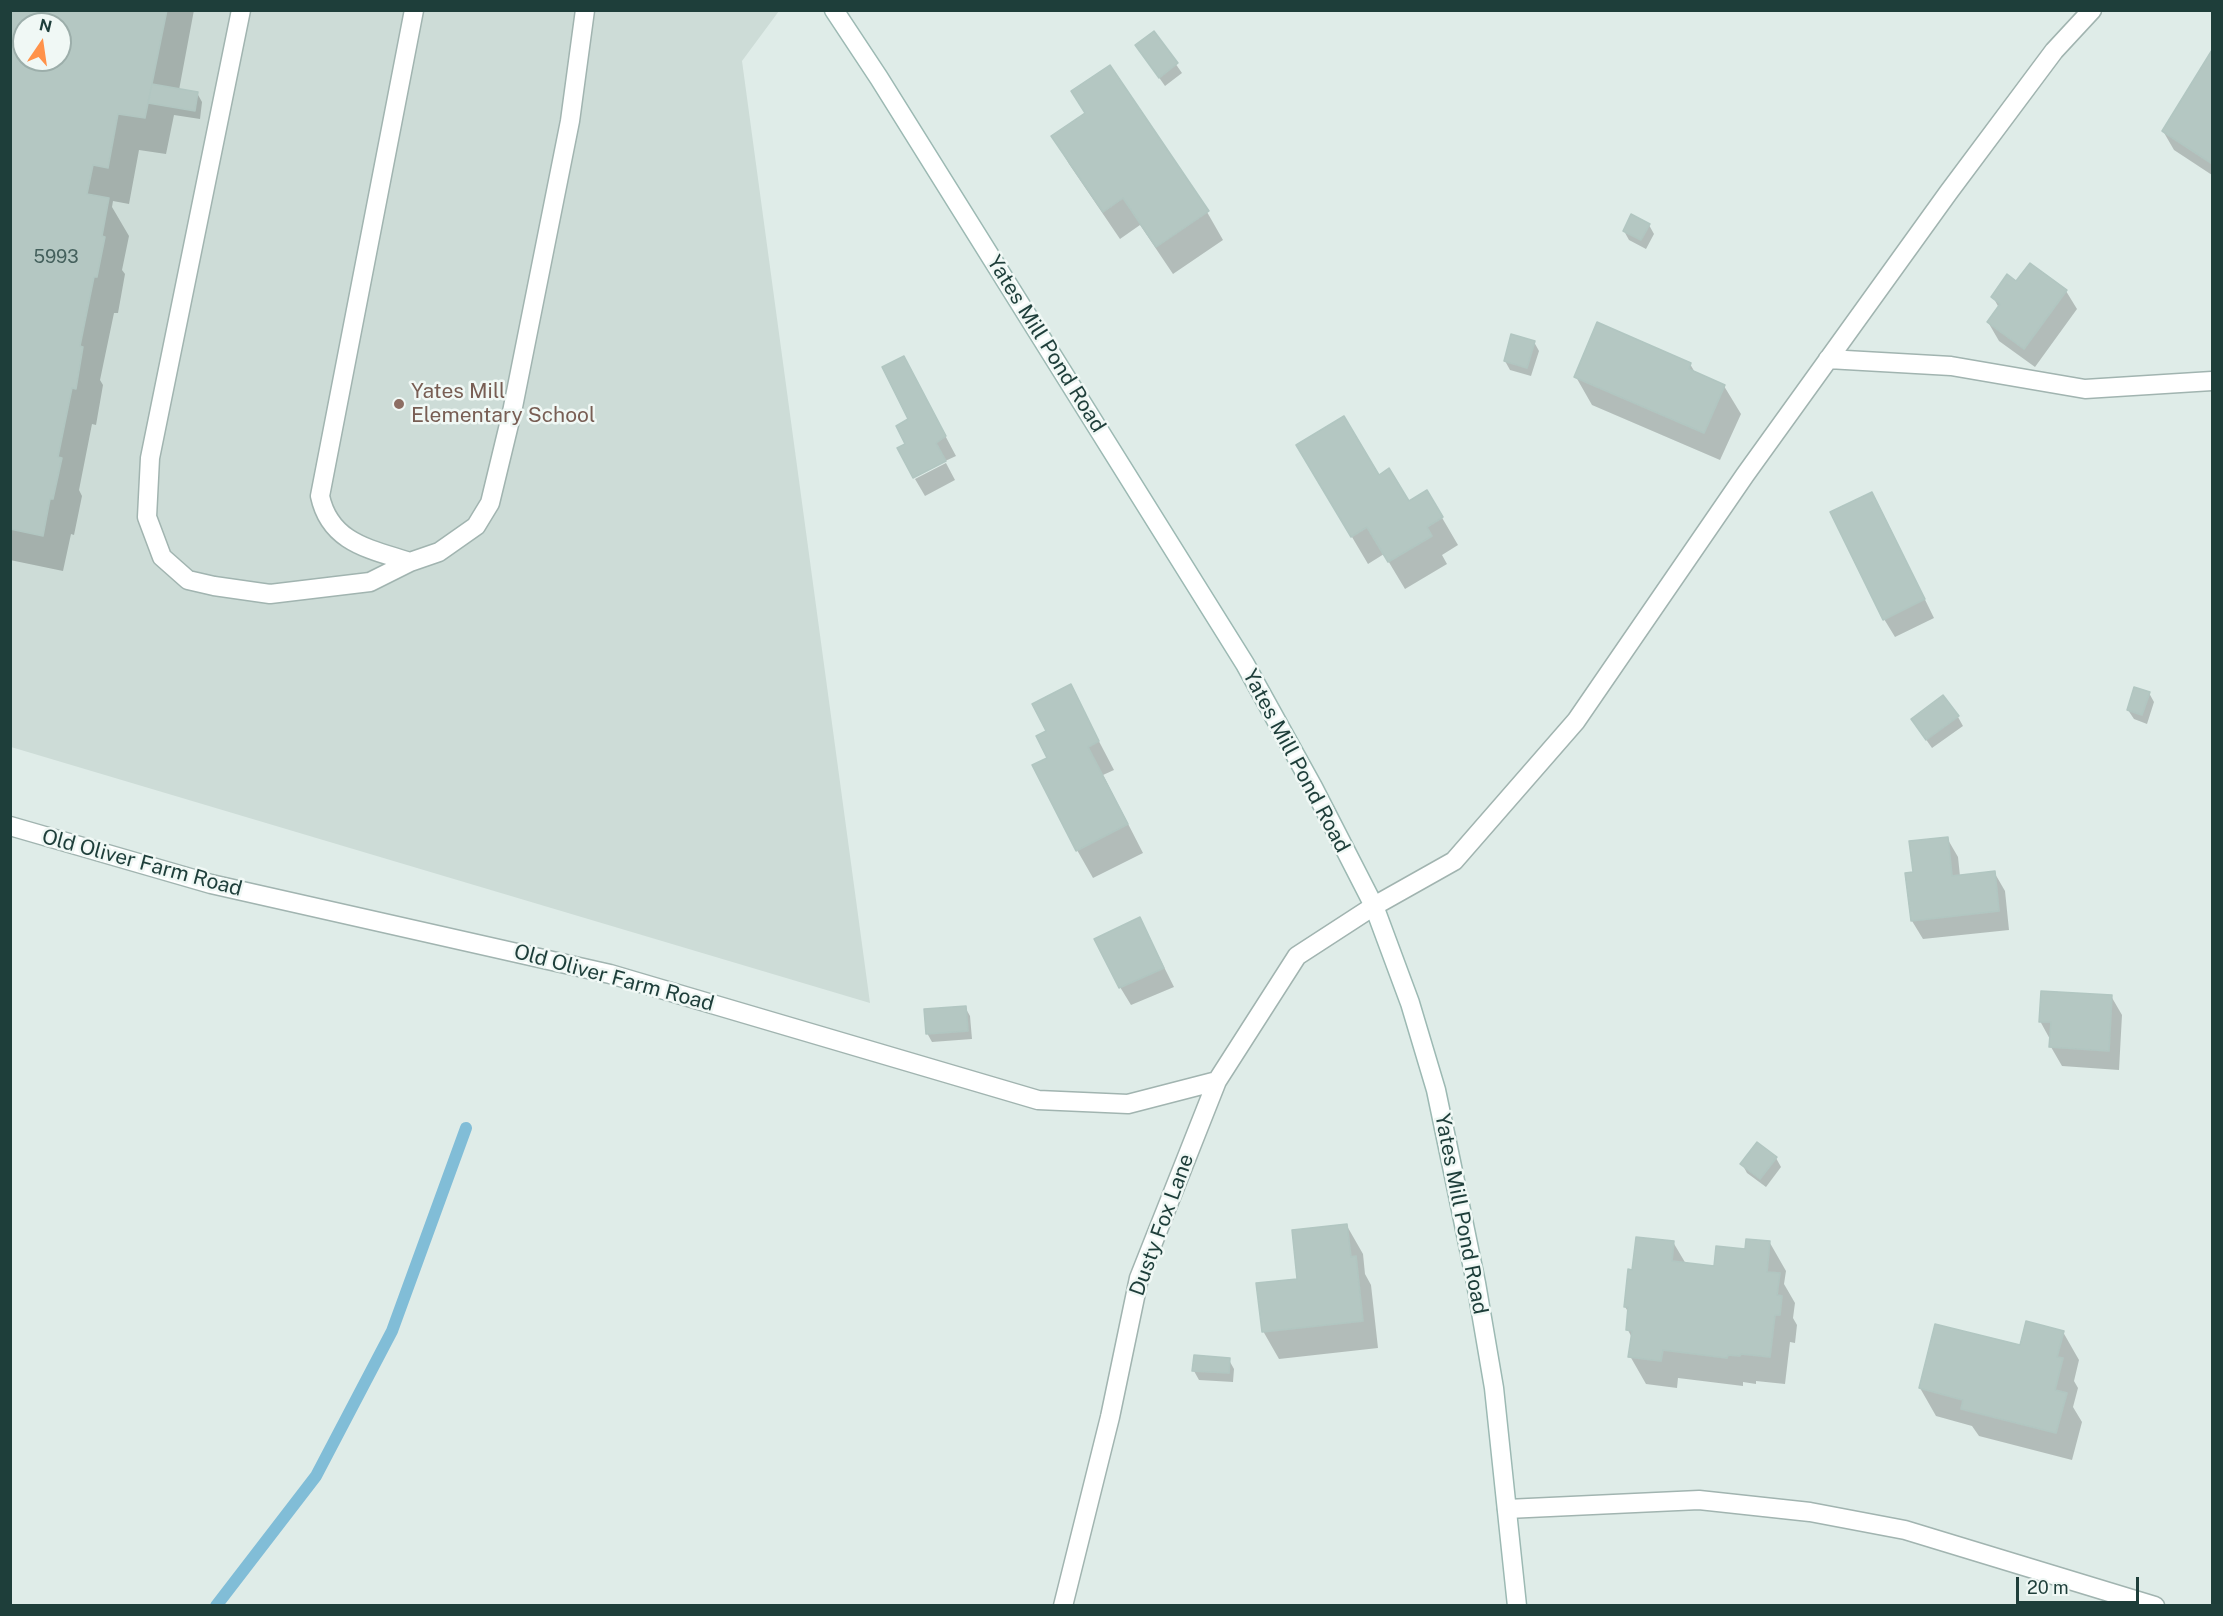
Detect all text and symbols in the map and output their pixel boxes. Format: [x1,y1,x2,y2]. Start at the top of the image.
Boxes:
north arrow [12,12,72,72]
text: N [37,15,54,37]
house number: 5993 [33,246,79,268]
street label: Yates Mill Pond Road [981,251,1111,437]
place label: Yates Mill Elementary School [411,379,595,429]
marker: Yates Mill Elementary School [392,397,406,411]
street label: Yates Mill Pond Road [1237,665,1355,857]
street label: Old Oliver Farm Road [39,824,245,902]
street label: Old Oliver Farm Road [511,939,717,1017]
street label: Yates Mill Pond Road [1429,1111,1493,1317]
street label: Dusty Fox Lane [1125,1151,1199,1299]
scale bar [2019,1565,2142,1603]
text: 20 m [2027,1577,2069,1598]

